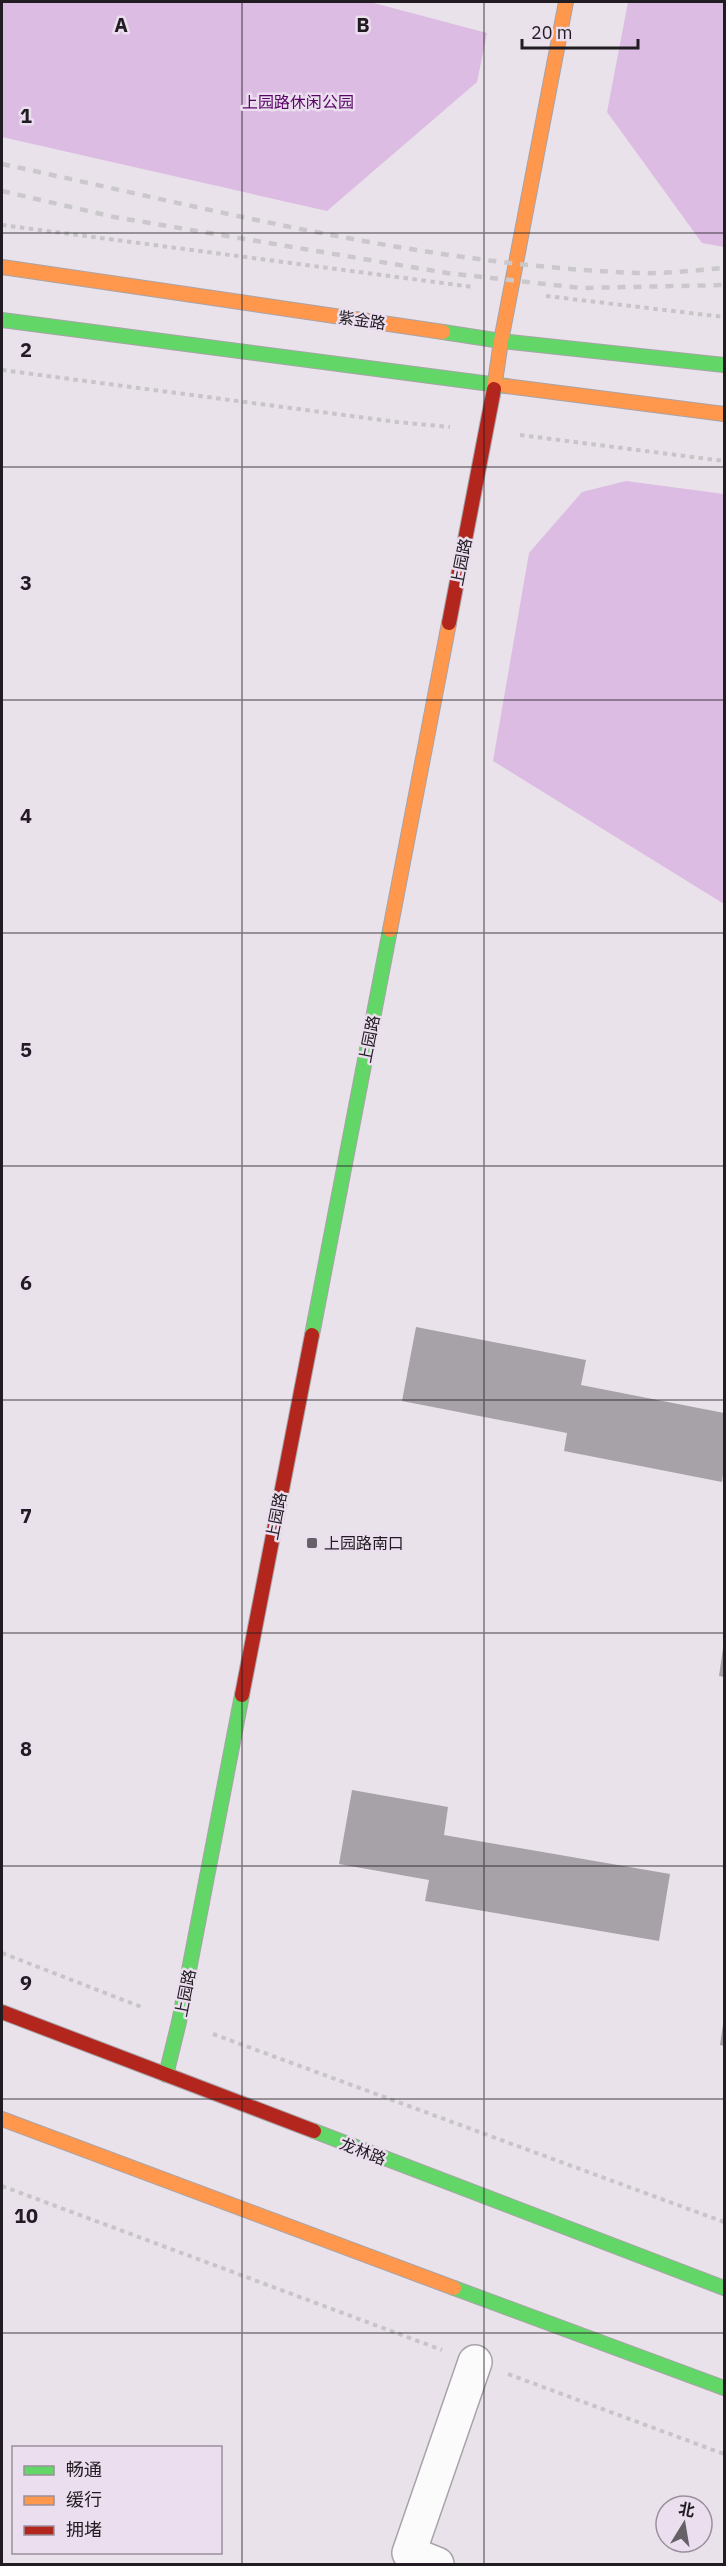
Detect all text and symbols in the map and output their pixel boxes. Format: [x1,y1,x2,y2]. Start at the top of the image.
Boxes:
text: A [114,11,128,38]
text: B [356,11,370,38]
scale bar [522,12,638,50]
text: 20 m [531,21,573,44]
park label: 上园路休闲公园 [242,92,354,112]
text: 1 [20,102,32,129]
street label: 紫金路 [337,307,387,333]
text: 2 [20,336,32,363]
street label: 上园路 [447,537,475,587]
text: 3 [20,569,32,596]
text: 4 [20,802,32,829]
street label: 上园路 [355,1014,383,1064]
text: 5 [20,1036,32,1063]
text: 6 [20,1269,32,1296]
street label: 上园路 [262,1491,290,1541]
text: 7 [20,1502,32,1529]
place label: 上园路南口 [324,1533,404,1553]
marker: 上园路南口 [305,1536,319,1550]
text: 8 [20,1735,32,1762]
street label: 上园路 [171,1968,199,2018]
text: 9 [20,1969,32,1996]
street label: 龙林路 [337,2133,389,2169]
text: 10 [14,2202,38,2229]
legend [12,2446,222,2554]
text: 畅通 [66,2458,102,2481]
text: 缓行 [66,2488,102,2511]
north arrow [654,2494,714,2554]
text: 北 [677,2498,697,2521]
text: 拥堵 [66,2518,102,2541]

